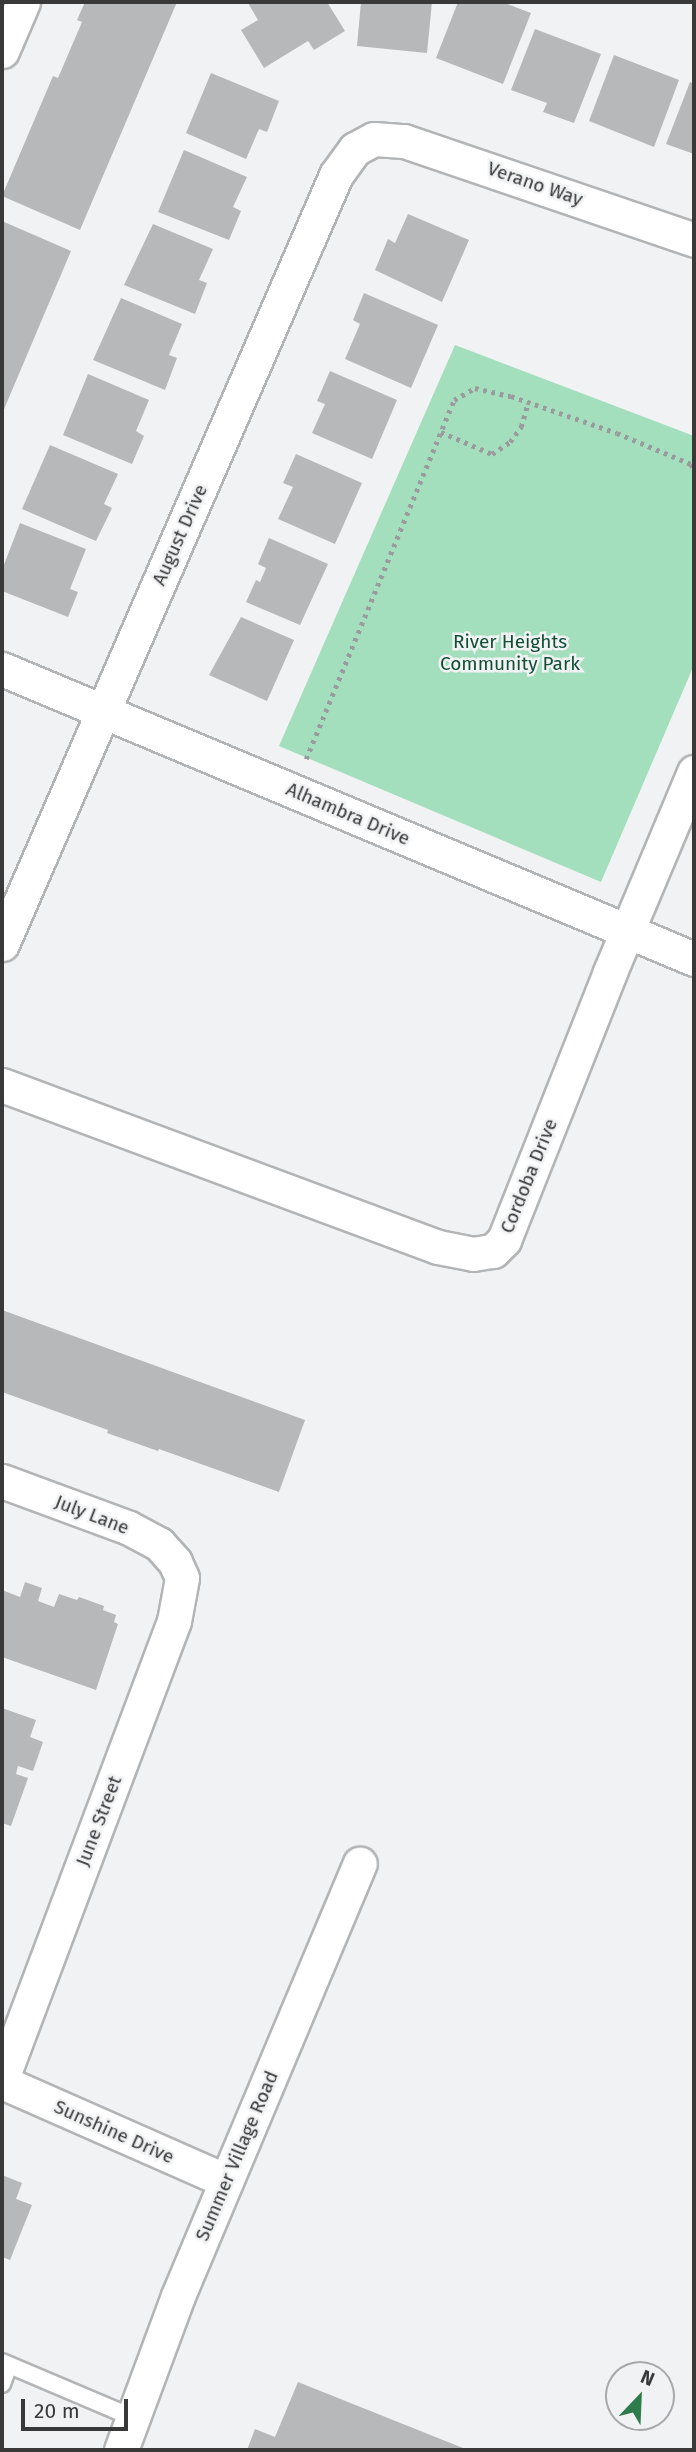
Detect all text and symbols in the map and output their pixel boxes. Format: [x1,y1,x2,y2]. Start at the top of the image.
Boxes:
street label: Verano Way [484,157,586,211]
street label: August Drive [148,481,212,589]
park label: River Heights Community Park [440,631,580,675]
street label: Alhambra Drive [283,778,413,850]
street label: Cordoba Drive [496,1115,562,1237]
street label: July Lane [52,1490,132,1540]
street label: June Street [71,1773,127,1869]
street label: Summer Village Road [191,2068,283,2244]
street label: Sunshine Drive [50,2095,178,2169]
north arrow [605,2361,675,2431]
text: N [637,2365,658,2391]
scale bar [24,2386,131,2430]
text: 20 m [34,2398,80,2424]

